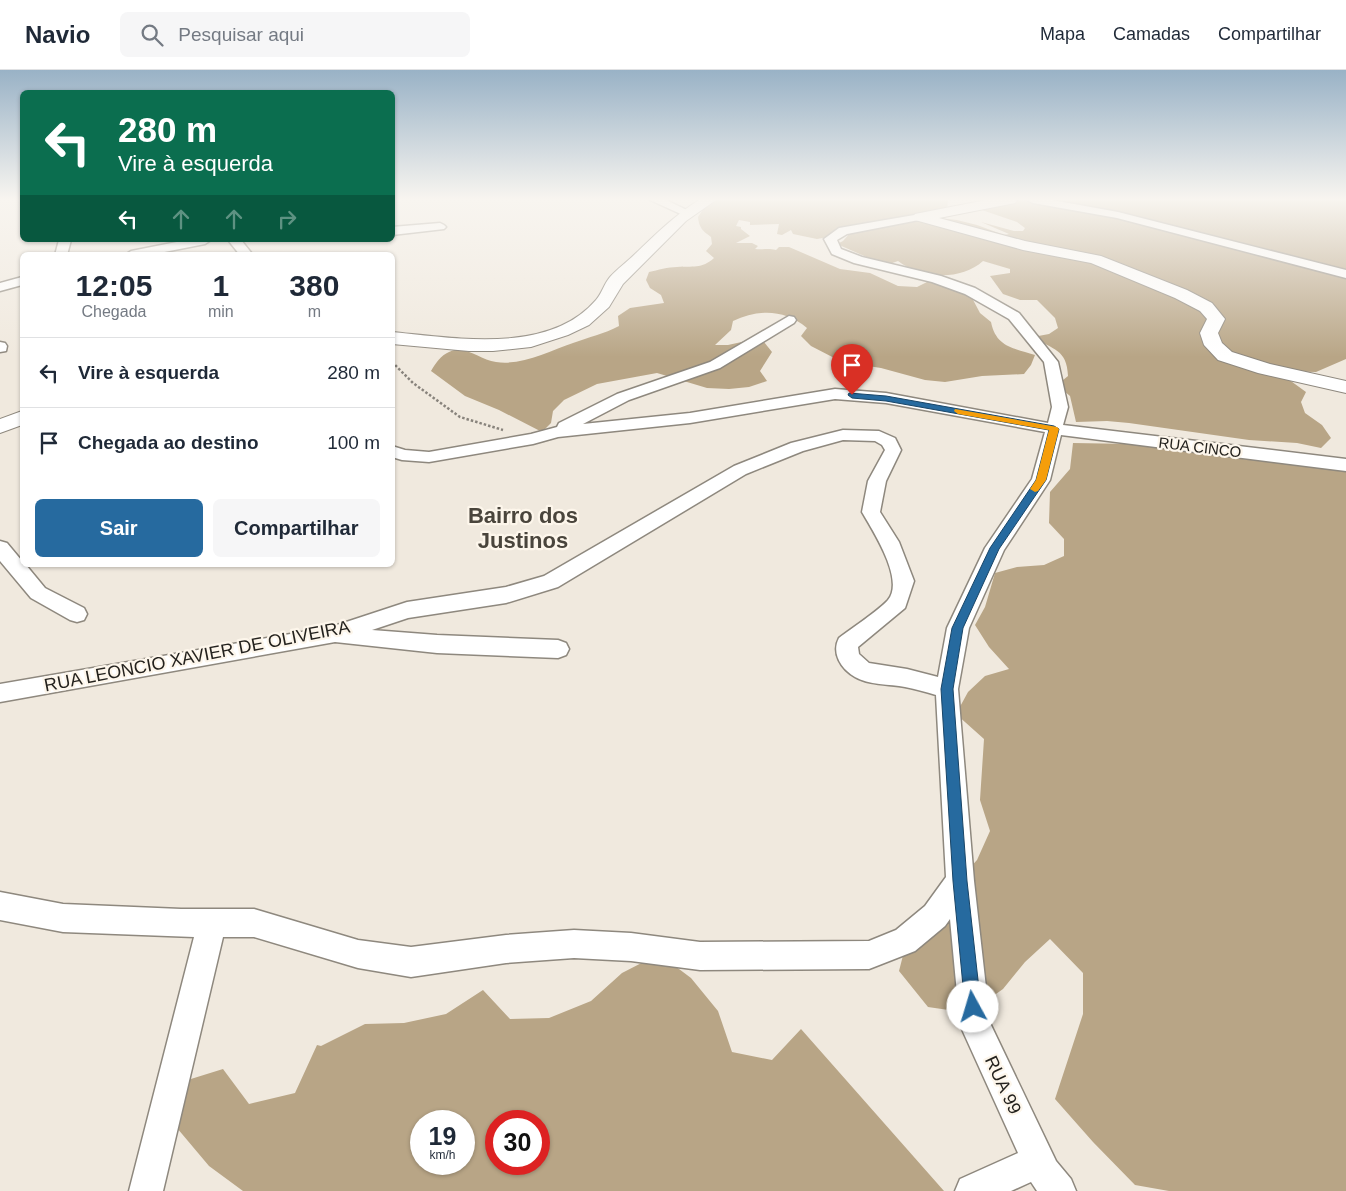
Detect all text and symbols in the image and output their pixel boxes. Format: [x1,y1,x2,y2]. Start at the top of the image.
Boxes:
search box [120,12,470,57]
text: Navio [25,21,90,48]
icon: search [138,21,166,49]
text: Pesquisar aqui [178,24,304,45]
text: Mapa [1040,24,1085,44]
text: Camadas [1113,24,1190,44]
text: Compartilhar [1218,24,1321,44]
icon: left [35,110,100,175]
text: 280 m [118,110,217,149]
text: Vire à esquerda [118,151,273,176]
icon: left [114,205,142,233]
icon: ahead [167,205,195,233]
icon: ahead [220,205,248,233]
icon: right [273,205,301,233]
text: 12:05 [76,269,152,302]
text: 1 [212,269,229,302]
text: 380 [289,269,339,302]
text: Chegada [81,303,146,320]
text: min [208,303,234,320]
text: m [308,303,321,320]
pin [831,344,873,395]
icon: arrive [838,351,866,379]
icon: left [35,359,63,387]
text: Vire à esquerda [78,362,219,383]
text: 280 m [327,362,380,383]
icon: arrive [35,429,63,457]
text: Chegada ao destino [78,432,259,453]
text: 100 m [327,432,380,453]
street label: RUA CINCO [1158,433,1242,461]
button: Sair [35,499,203,557]
button: Compartilhar [213,499,380,557]
district label: Bairro dos Justinos [468,503,578,553]
street label: RUA LEONCIO XAVIER DE OLIVEIRA [43,617,351,695]
position arrow [946,980,998,1032]
street label: RUA 99 [981,1053,1025,1117]
speed limit sign: 30 [485,1110,550,1175]
text: 19 [429,1122,456,1150]
text: km/h [429,1148,456,1162]

